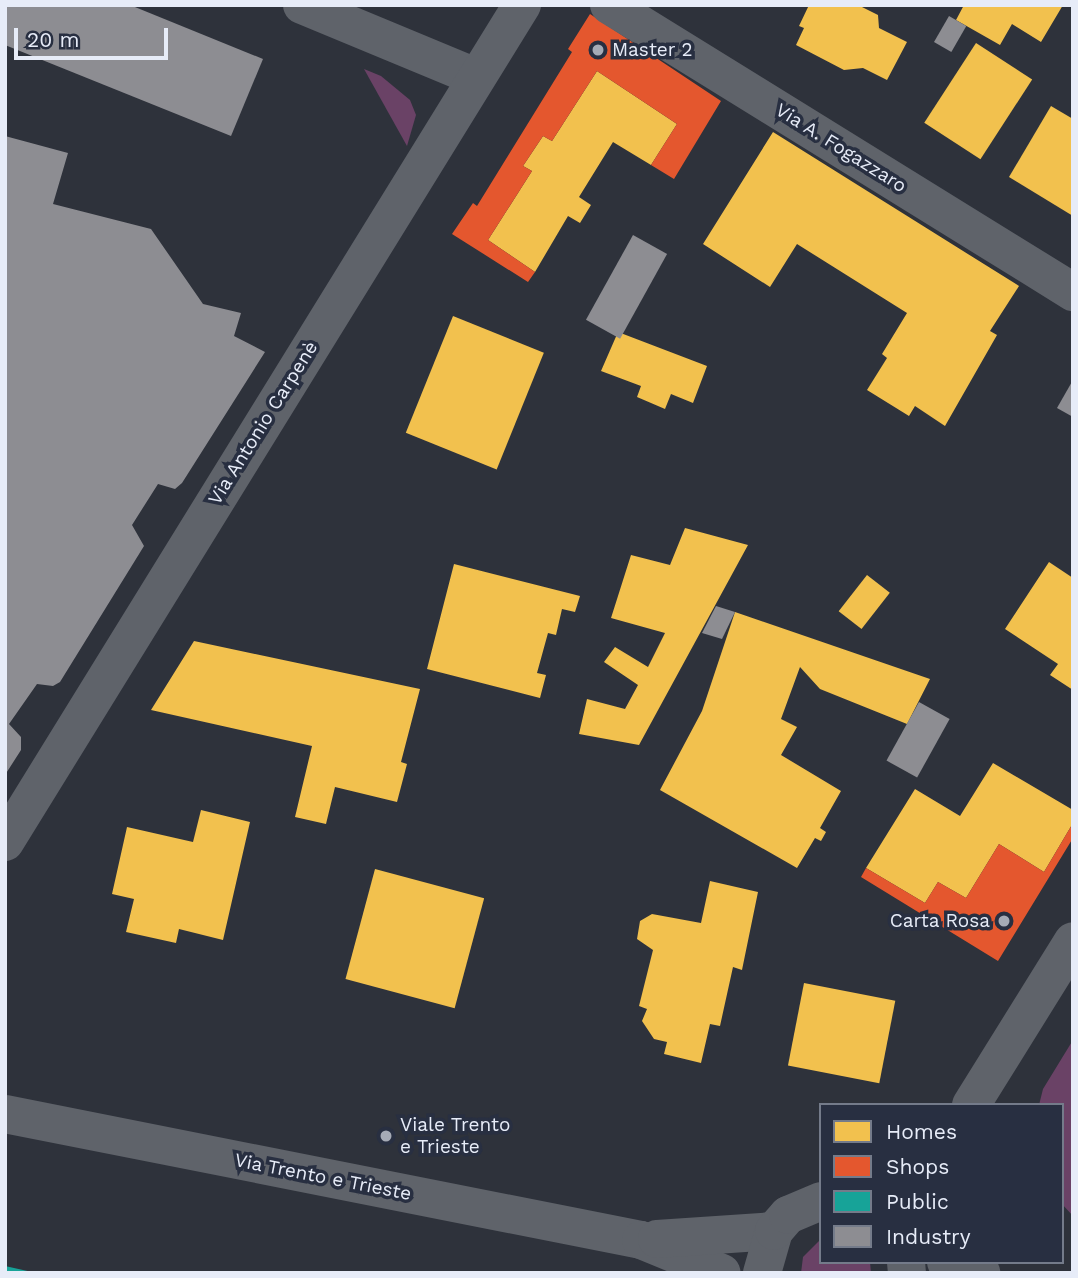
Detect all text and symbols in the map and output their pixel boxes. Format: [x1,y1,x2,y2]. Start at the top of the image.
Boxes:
scale bar [18,14,172,58]
text: 20 m [27,27,79,52]
place label: Master 2 [612,39,693,61]
marker: Master 2 [590,42,606,58]
street label: Via A. Fogazzaro [771,98,911,198]
street label: Via Antonio Carpenè [203,336,323,510]
place label: Carta Rosa [889,910,990,932]
marker: Carta Rosa [996,913,1012,929]
legend [819,1103,1064,1264]
place label: Viale Trento e Trieste [400,1114,511,1158]
text: Homes [886,1119,957,1144]
marker: Viale Trento e Trieste [378,1128,394,1144]
street label: Via Trento e Trieste [232,1149,414,1205]
text: Shops [886,1154,949,1179]
text: Public [886,1189,949,1214]
text: Industry [886,1224,971,1249]

